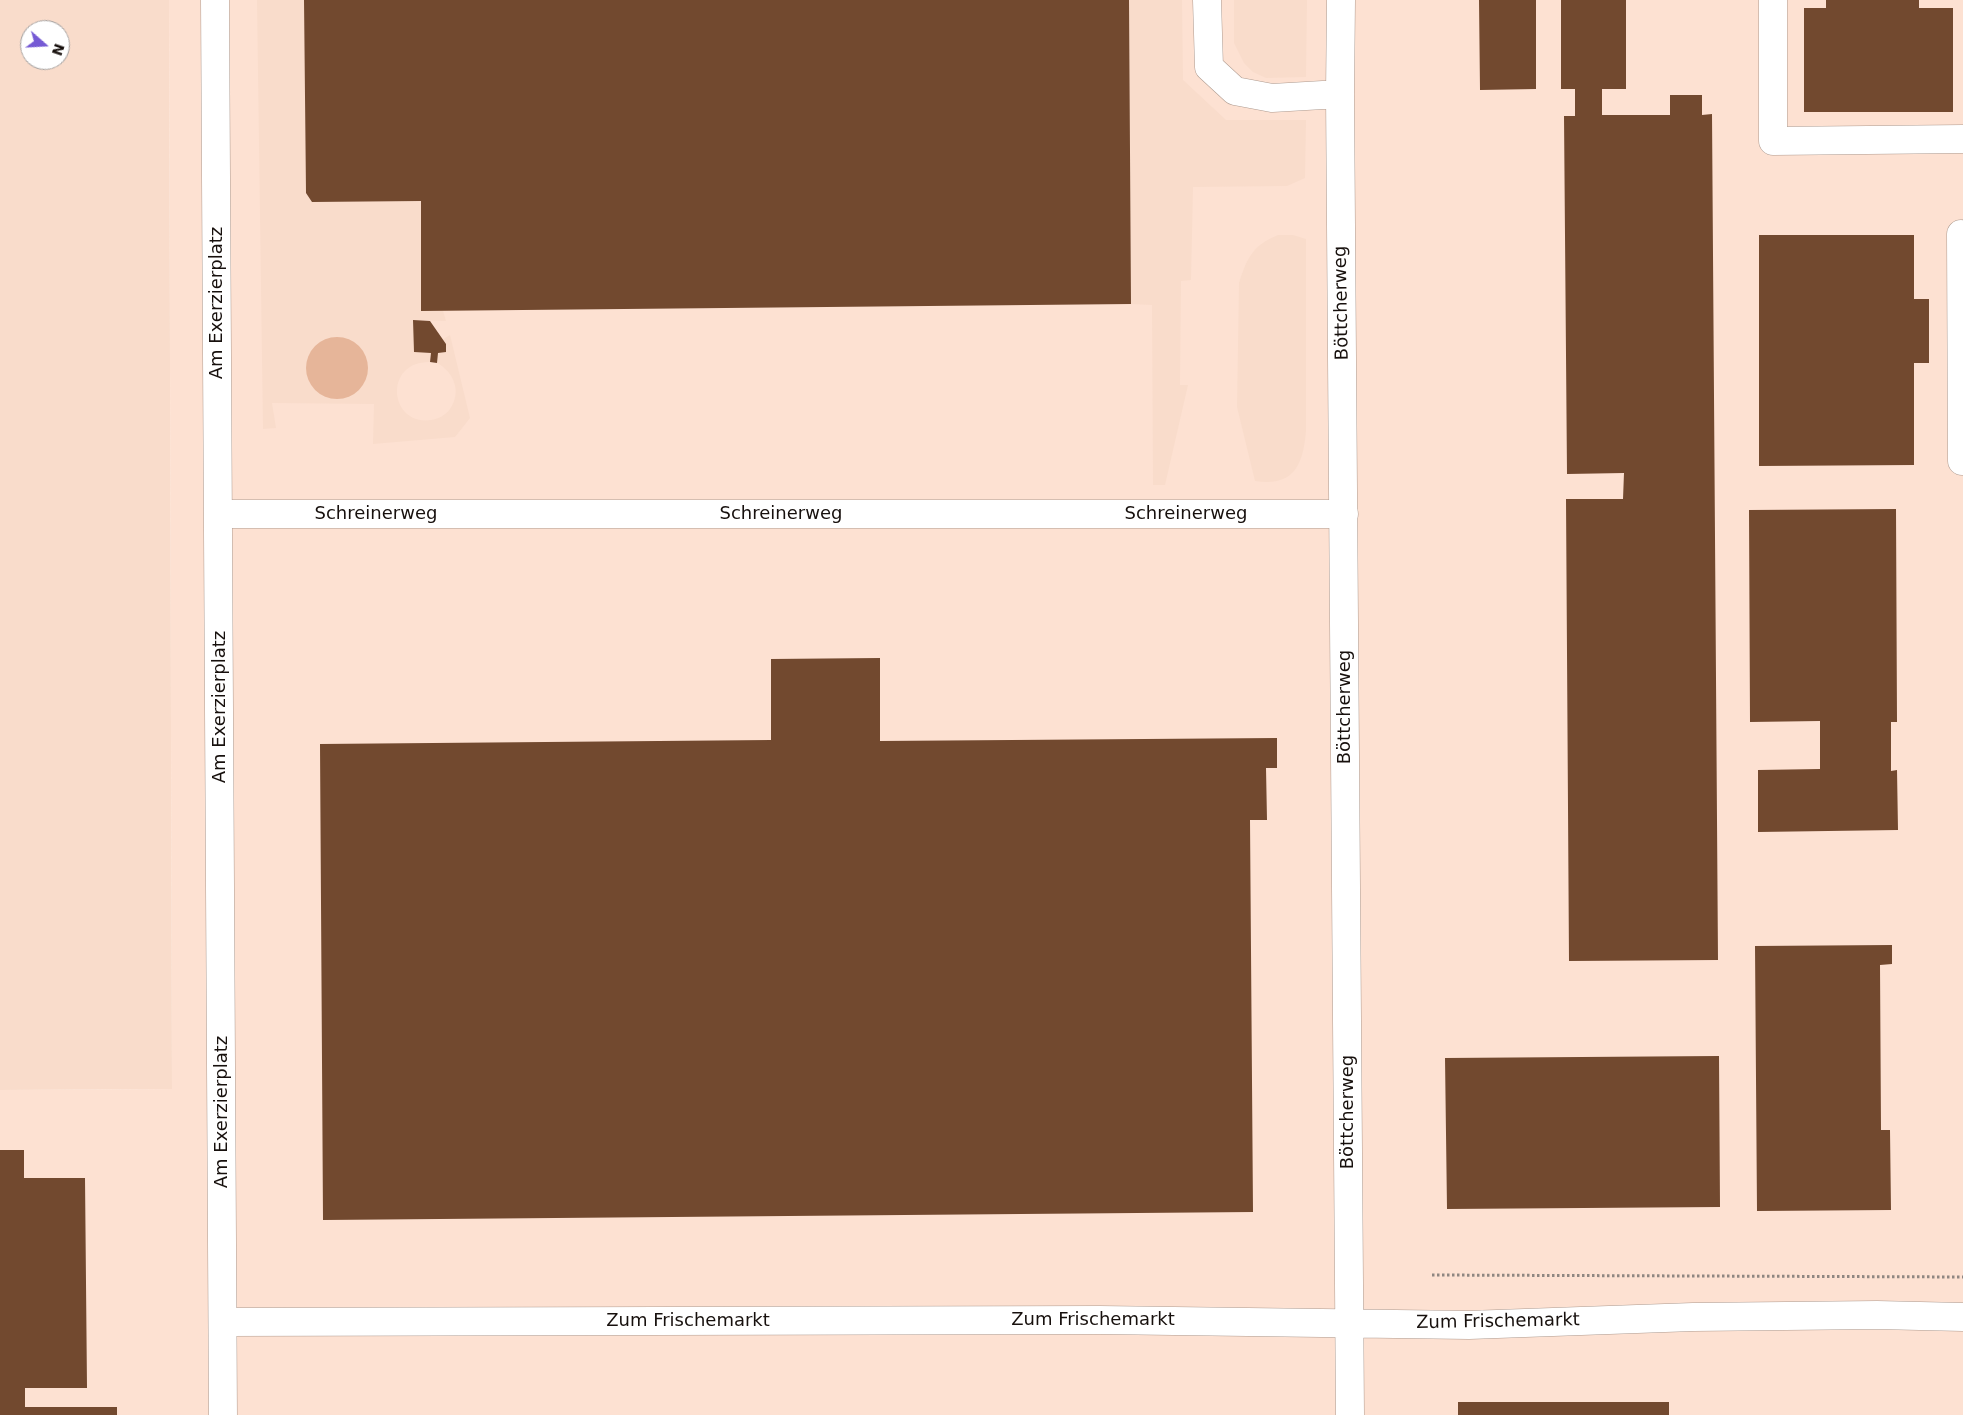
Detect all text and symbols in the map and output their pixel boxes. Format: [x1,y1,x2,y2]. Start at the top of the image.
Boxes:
north arrow [20,20,70,70]
text: N [49,41,68,58]
street label: Am Exerzierplatz [206,227,228,379]
street label: Böttcherweg [1330,246,1354,360]
street label: Schreinerweg [315,503,437,525]
street label: Schreinerweg [720,503,842,525]
street label: Schreinerweg [1125,503,1247,525]
street label: Am Exerzierplatz [209,631,231,783]
street label: Böttcherweg [1334,650,1356,764]
street label: Am Exerzierplatz [211,1036,233,1188]
street label: Böttcherweg [1337,1055,1359,1169]
street label: Zum Frischemarkt [1011,1309,1175,1331]
street label: Zum Frischemarkt [606,1310,770,1332]
street label: Zum Frischemarkt [1416,1310,1580,1334]

